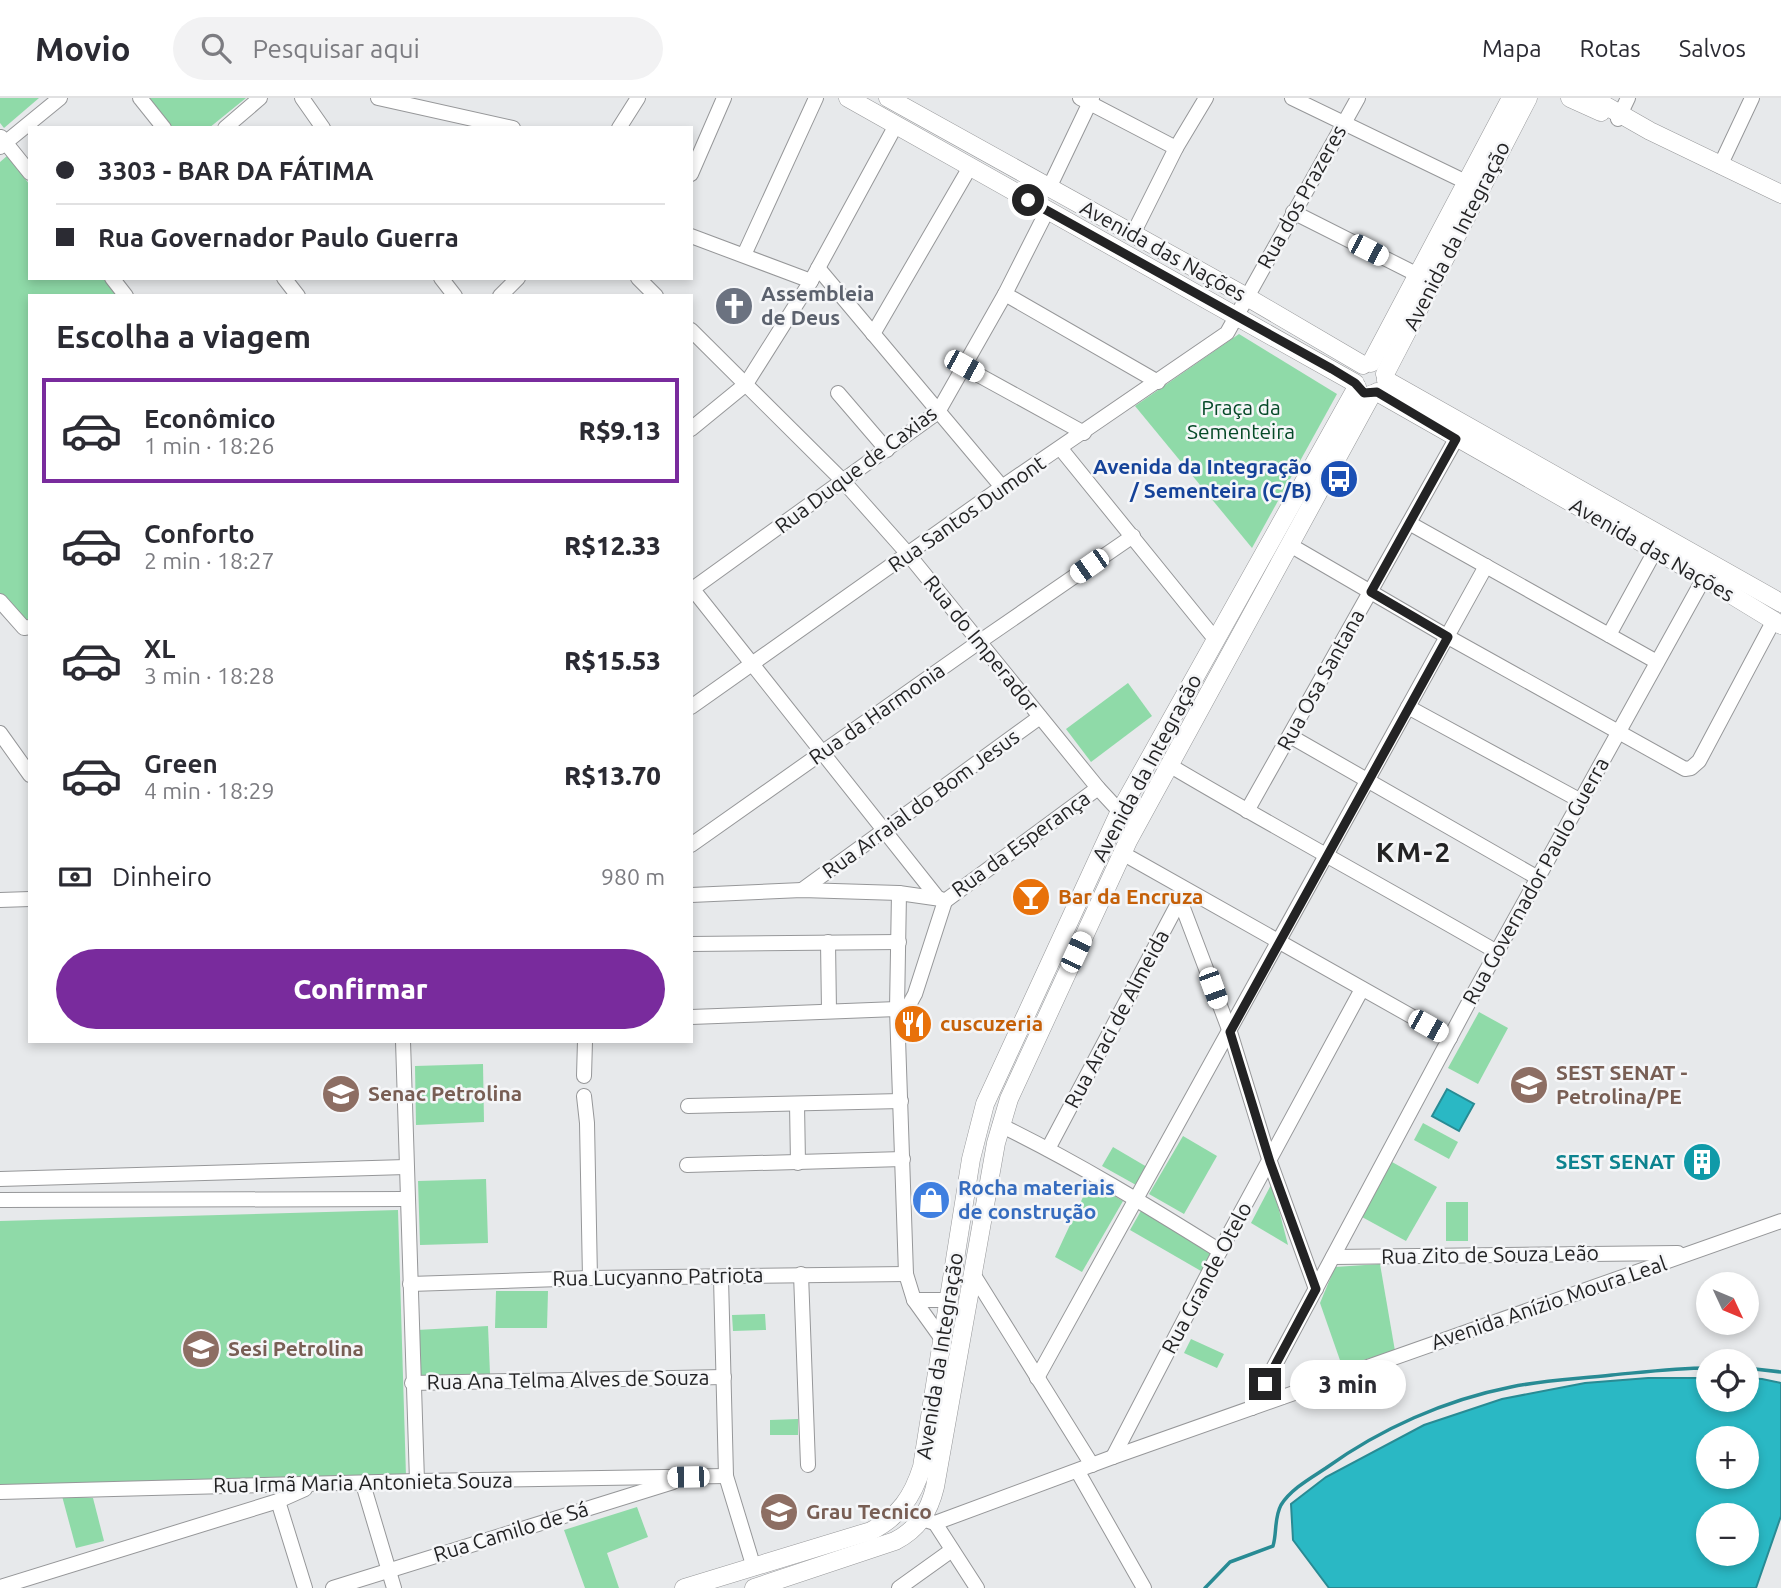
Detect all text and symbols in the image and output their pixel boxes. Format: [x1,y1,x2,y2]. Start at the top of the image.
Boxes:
search box [173,17,663,80]
icon: search [197,29,235,67]
text: Movio [35,30,131,67]
text: Pesquisar aqui [253,34,420,63]
text: Mapa [1482,35,1542,62]
text: Rotas [1580,35,1641,62]
text: Salvos [1679,35,1746,62]
street label: Rua dos Prazeres [1252,121,1350,272]
street label: Avenida da Integração [1398,137,1514,334]
text: 3303 - BAR DA FÁTIMA [98,156,373,185]
route start [1012,184,1044,216]
street label: Avenida das Nações [1076,195,1250,306]
text: Rua Governador Paulo Guerra [98,223,459,252]
car [1345,231,1392,269]
place label: Assembleia de Deus [761,281,874,329]
church icon: Assembleia de Deus [713,285,755,327]
text: Escolha a viagem [56,318,311,354]
car [941,347,988,385]
park label: Praça da Sementeira [1187,395,1295,443]
icon: car [60,399,123,462]
street label: Rua Duque de Caxias [770,401,941,538]
text: Econômico [144,404,276,433]
text: R$9.13 [579,416,661,445]
text: 1 min · 18:26 [144,433,275,458]
street label: Rua Santos Dumont [883,450,1050,576]
place label: Avenida da Integração / Sementeira (C/B) [1093,454,1312,502]
bus stop icon: Avenida da Integração / Sementeira (C/B) [1318,458,1360,500]
street label: Avenida das Nações [1566,492,1739,606]
icon: car [60,514,123,577]
text: Conforto [144,519,255,548]
text: R$12.33 [564,531,661,560]
car [1066,545,1113,587]
text: 2 min · 18:27 [144,548,275,573]
street label: Rua do Imperador [919,570,1044,716]
street label: Rua Osa Santana [1272,605,1369,754]
icon: car [60,629,123,692]
text: XL [144,634,175,663]
text: R$15.53 [564,646,661,675]
street label: Rua da Harmonia [804,657,949,769]
text: 3 min · 18:28 [144,663,275,688]
street label: Avenida da Integração [1087,670,1206,865]
street label: Rua Arraial do Bom Jesus [817,724,1023,883]
icon: car [60,744,123,807]
text: Green [144,749,218,778]
street label: Rua Governador Paulo Guerra [1457,753,1613,1008]
text: R$13.70 [564,761,661,790]
text: 4 min · 18:29 [144,778,275,803]
street label: Rua da Esperança [947,785,1094,901]
district label: KM-2 [1376,836,1452,867]
icon: cash [56,858,94,896]
text: Dinheiro [112,862,212,891]
text: 980 m [601,864,665,889]
bar icon: Bar da Encruza [1010,876,1052,918]
place label: Bar da Encruza [1058,884,1203,908]
street label: Rua Araci de Almeida [1059,925,1173,1112]
car [1058,929,1095,975]
button: Confirmar [56,949,665,1029]
car [1196,965,1231,1011]
restaurant icon: cuscuzeria [892,1003,934,1045]
car [1405,1007,1452,1045]
place label: cuscuzeria [940,1011,1043,1035]
place label: SEST SENAT - Petrolina/PE [1556,1060,1687,1108]
school or university icon: SEST SENAT - Petrolina/PE [1508,1064,1550,1106]
school or university icon: Senac Petrolina [320,1073,362,1115]
place label: Senac Petrolina [368,1081,522,1105]
building icon: SEST SENAT [1681,1141,1723,1183]
place label: SEST SENAT [1556,1149,1675,1173]
place label: Rocha materiais de construção [958,1175,1115,1223]
shop icon: Rocha materiais de construção [910,1179,952,1221]
street label: Rua Grande Otelo [1156,1198,1256,1357]
street label: Rua Zito de Souza Leão [1381,1240,1599,1268]
street label: Avenida Anízio Moura Leal [1428,1250,1670,1354]
street label: Avenida da Integração [911,1251,967,1461]
street label: Rua Lucyanno Patriota [552,1262,764,1290]
north arrow [1696,1272,1759,1335]
map controls [1696,1272,1759,1566]
school or university icon: Sesi Petrolina [180,1328,222,1370]
place label: Sesi Petrolina [228,1336,364,1360]
button: locate [1696,1349,1759,1412]
callout: 3 min [1290,1360,1405,1408]
street label: Rua Ana Telma Alves de Souza [426,1365,709,1393]
route end [1249,1368,1281,1400]
text: 3 min [1319,1372,1377,1397]
button: + [1696,1426,1759,1489]
car [667,1466,710,1488]
street label: Rua Irmã Maria Antonieta Souza [213,1467,513,1497]
school or university icon: Grau Tecnico [758,1491,800,1533]
street label: Rua Camilo de Sá [430,1496,591,1566]
place label: Grau Tecnico [806,1499,932,1523]
button: − [1696,1503,1759,1566]

